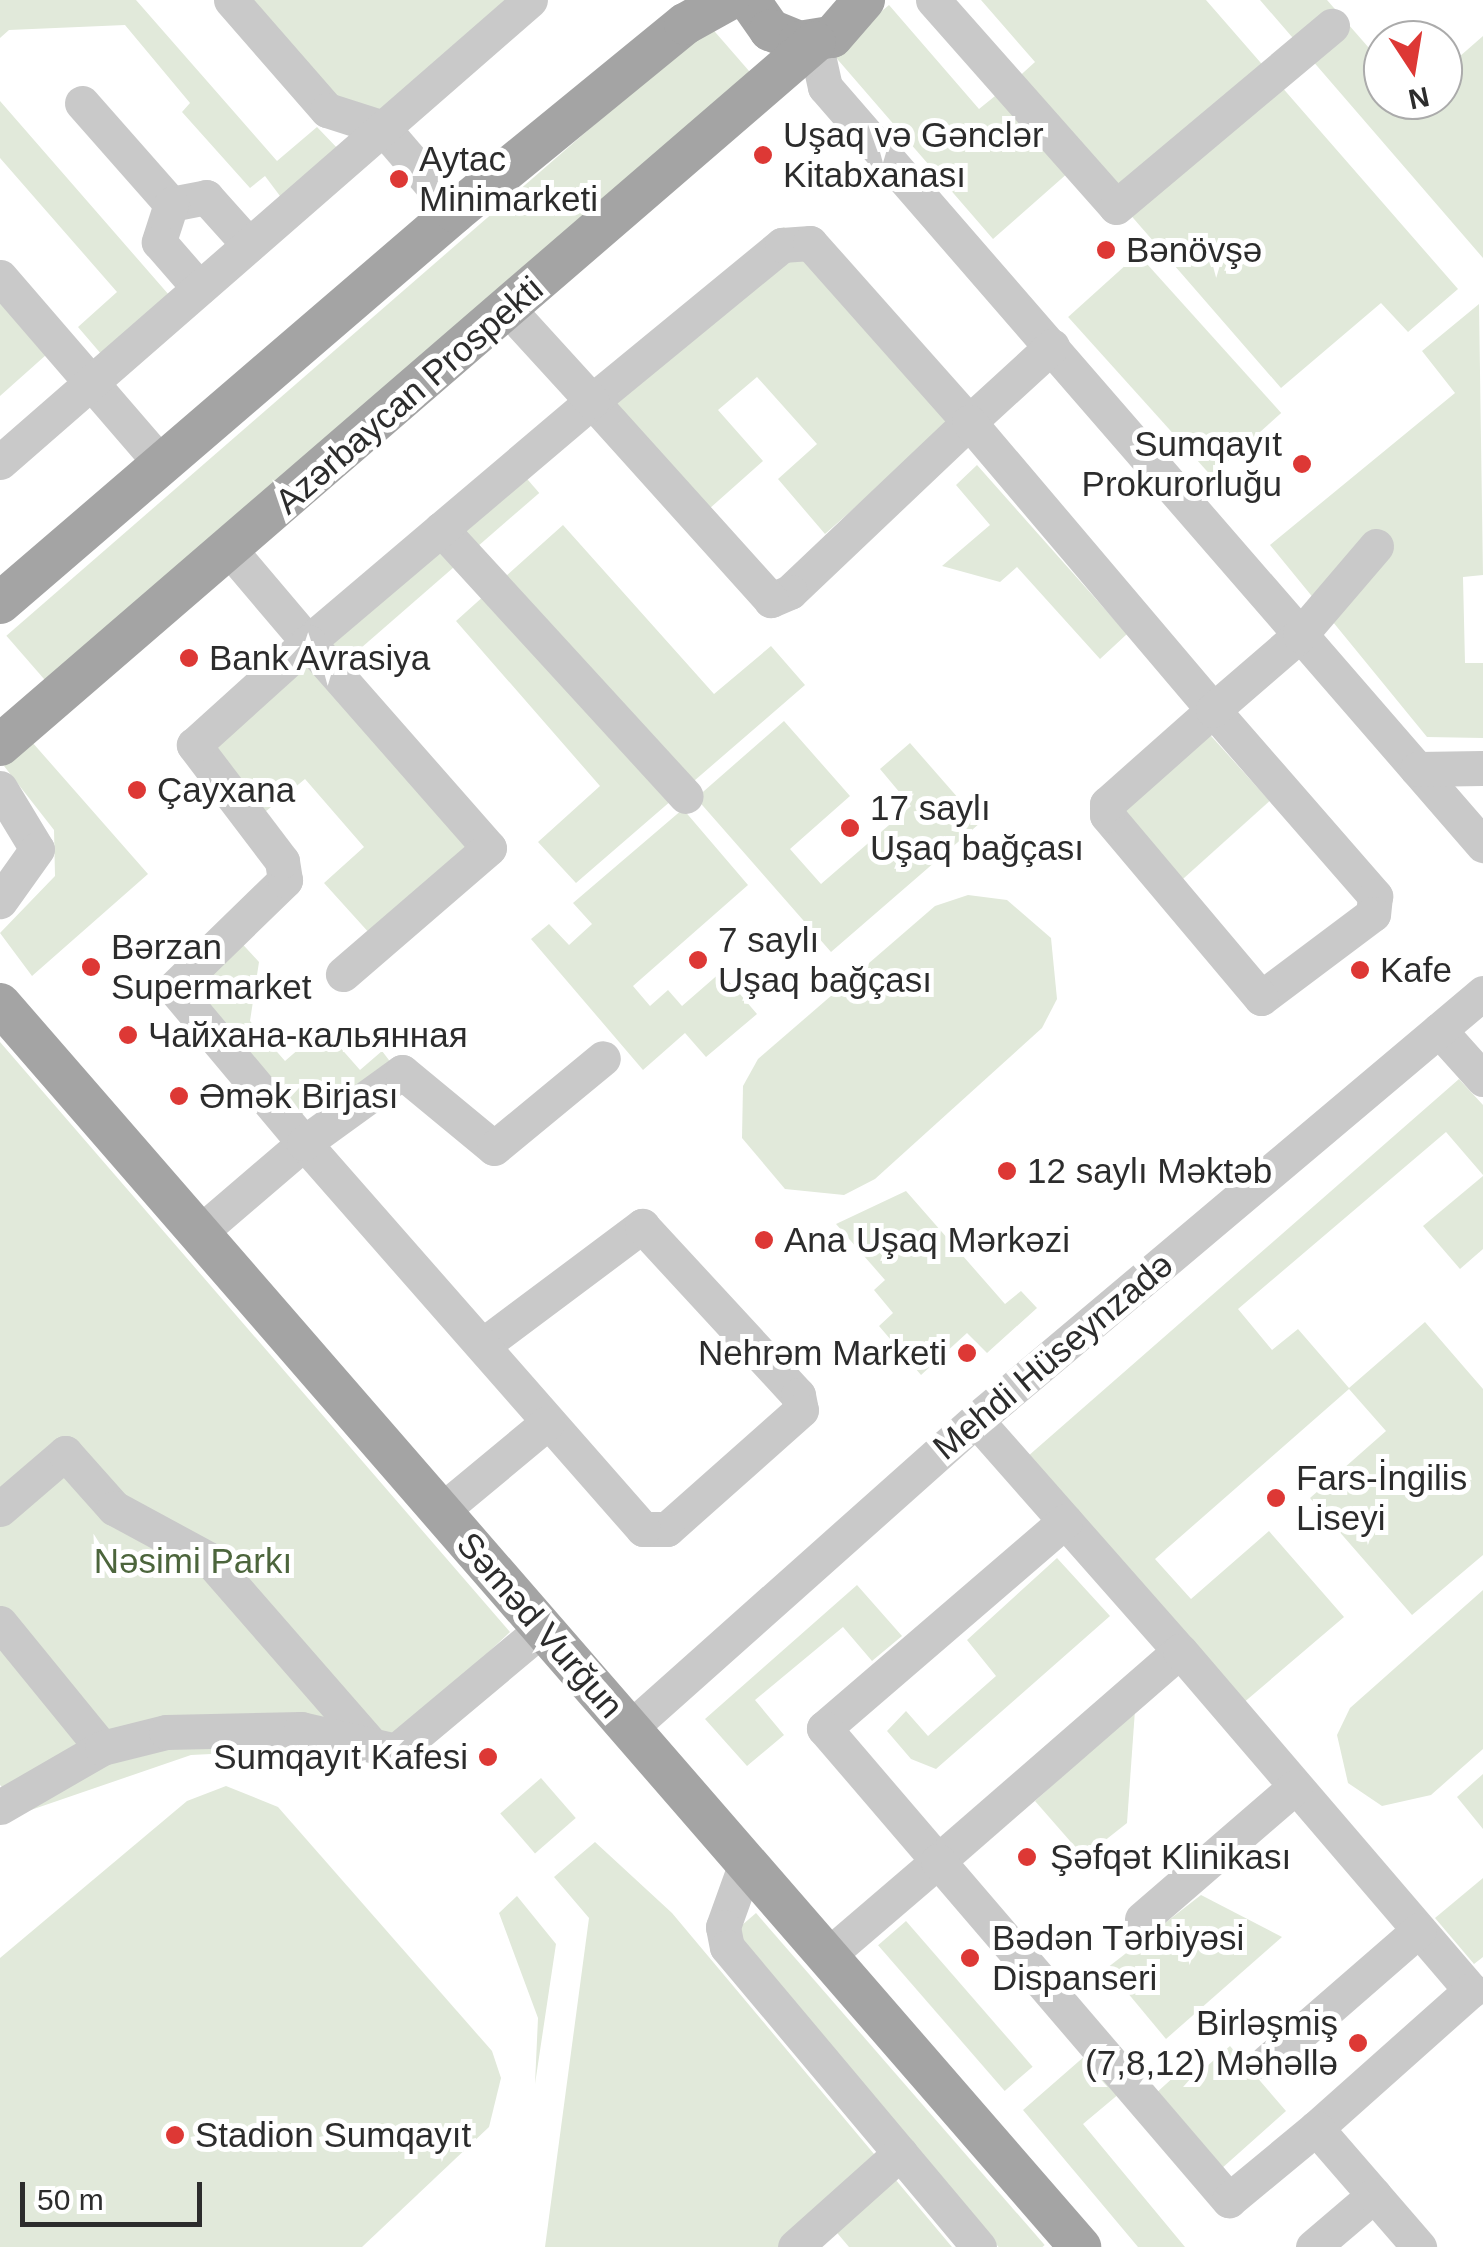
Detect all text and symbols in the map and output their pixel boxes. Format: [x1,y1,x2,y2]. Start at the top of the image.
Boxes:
north arrow [1363,20,1463,120]
text: N [1406,81,1432,115]
place label: Uşaq və Gənclər Kitabxanası [783,114,1044,196]
place label: Aytac Minimarketi [419,138,598,220]
marker: Uşaq və Gənclər Kitabxanası [752,144,774,166]
marker: Aytac Minimarketi [388,168,410,190]
place label: Bənövşə [1126,229,1262,271]
marker: Bənövşə [1095,239,1117,261]
street label: Azərbaycan Prospekti [267,267,551,523]
place label: Sumqayıt Prokurorluğu [1082,423,1282,505]
marker: Sumqayıt Prokurorluğu [1291,453,1313,475]
place label: Bank Avrasiya [209,637,432,679]
marker: Bank Avrasiya [178,647,200,669]
place label: Çayxana [157,769,295,811]
marker: Çayxana [126,779,148,801]
place label: 17 saylı Uşaq bağçası [870,787,1084,869]
marker: 17 saylı Uşaq bağçası [839,817,861,839]
place label: 7 saylı Uşaq bağçası [718,919,932,1001]
place label: Bərzan Supermarket [111,926,311,1008]
marker: 7 saylı Uşaq bağçası [687,949,709,971]
place label: Kafe [1380,949,1452,991]
marker: Bərzan Supermarket [80,956,102,978]
marker: Kafe [1349,959,1371,981]
place label: Чайхана-кальянная [148,1014,468,1056]
marker: Чайхана-кальянная [117,1024,139,1046]
place label: Əmək Birjası [199,1075,398,1117]
marker: Əmək Birjası [168,1085,190,1107]
place label: 12 saylı Məktəb [1027,1150,1272,1192]
marker: 12 saylı Məktəb [996,1160,1018,1182]
place label: Ana Uşaq Mərkəzi [784,1219,1070,1261]
marker: Ana Uşaq Mərkəzi [753,1229,775,1251]
street label: Mehdi Hüseynzadə [925,1244,1181,1468]
place label: Nehrəm Marketi [698,1332,947,1374]
marker: Nehrəm Marketi [956,1342,978,1364]
place label: Fars-İngilis Liseyi [1296,1457,1467,1539]
marker: Fars-İngilis Liseyi [1265,1487,1287,1509]
street label: Səməd Vurğun [448,1524,632,1726]
park label: Nəsimi Parkı [94,1540,292,1582]
place label: Sumqayıt Kafesi [213,1736,468,1778]
marker: Sumqayıt Kafesi [477,1746,499,1768]
place label: Şəfqət Klinikası [1050,1836,1291,1878]
marker: Şəfqət Klinikası [1014,1844,1040,1870]
place label: Bədən Tərbiyəsi Dispanseri [992,1917,1245,1999]
marker: Bədən Tərbiyəsi Dispanseri [957,1945,983,1971]
place label: Birləşmiş (7,8,12) Məhəllə [1085,2002,1338,2084]
marker: Birləşmiş (7,8,12) Məhəllə [1347,2032,1369,2054]
place label: Stadion Sumqayıt [195,2114,471,2156]
marker: Stadion Sumqayıt [164,2124,186,2146]
scale bar [25,2162,208,2224]
text: 50 m [37,2183,104,2216]

